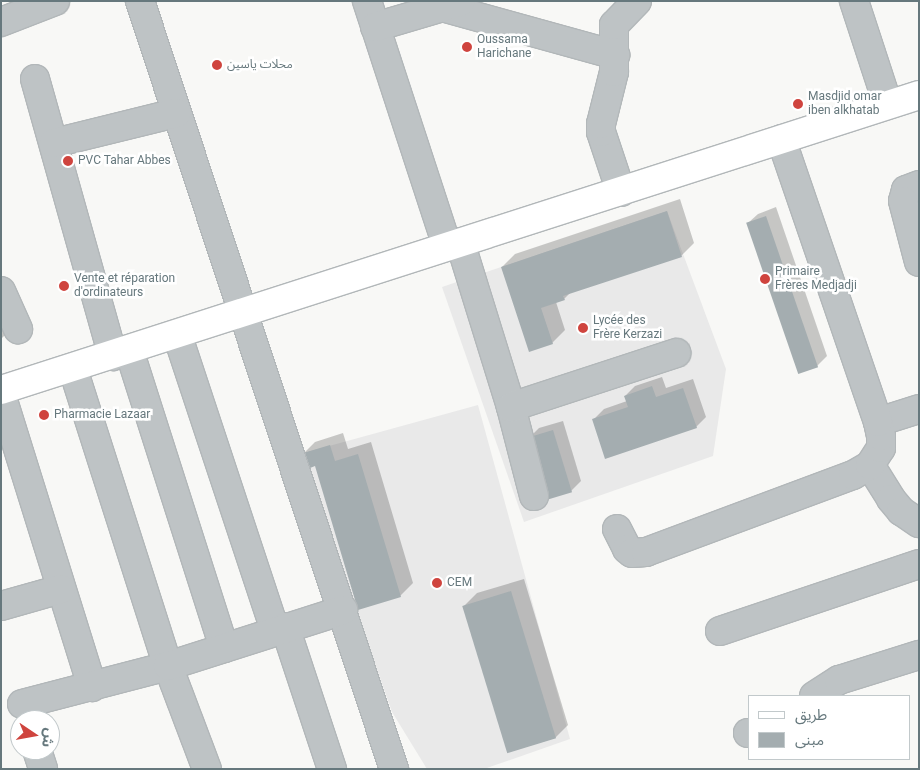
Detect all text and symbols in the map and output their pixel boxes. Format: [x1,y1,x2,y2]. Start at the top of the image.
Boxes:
place label: Oussama Harichane [477,33,531,61]
marker: Oussama Harichane [461,41,473,53]
place label: محلات ياسين [227,58,293,72]
marker: محلات ياسين [211,59,223,71]
place label: Masdjid omar iben alkhatab [808,90,881,118]
marker: Masdjid omar iben alkhatab [792,98,804,110]
place label: PVC Tahar Abbes [78,154,171,168]
marker: PVC Tahar Abbes [62,155,74,167]
place label: Primaire Frères Medjadji [775,265,857,293]
place label: Vente et réparation d'ordinateurs [74,272,175,300]
marker: Primaire Frères Medjadji [759,273,771,285]
marker: Vente et réparation d'ordinateurs [58,280,70,292]
place label: Lycée des Frère Kerzazi [593,314,662,342]
marker: Lycée des Frère Kerzazi [577,322,589,334]
place label: Pharmacie Lazaar [54,408,150,422]
marker: Pharmacie Lazaar [38,409,50,421]
place label: CEM [447,576,472,590]
marker: CEM [431,577,443,589]
legend [748,695,910,760]
text: طريق [795,706,827,724]
north arrow [10,710,60,760]
text: ش [39,727,59,749]
text: مبنى [795,731,824,749]

